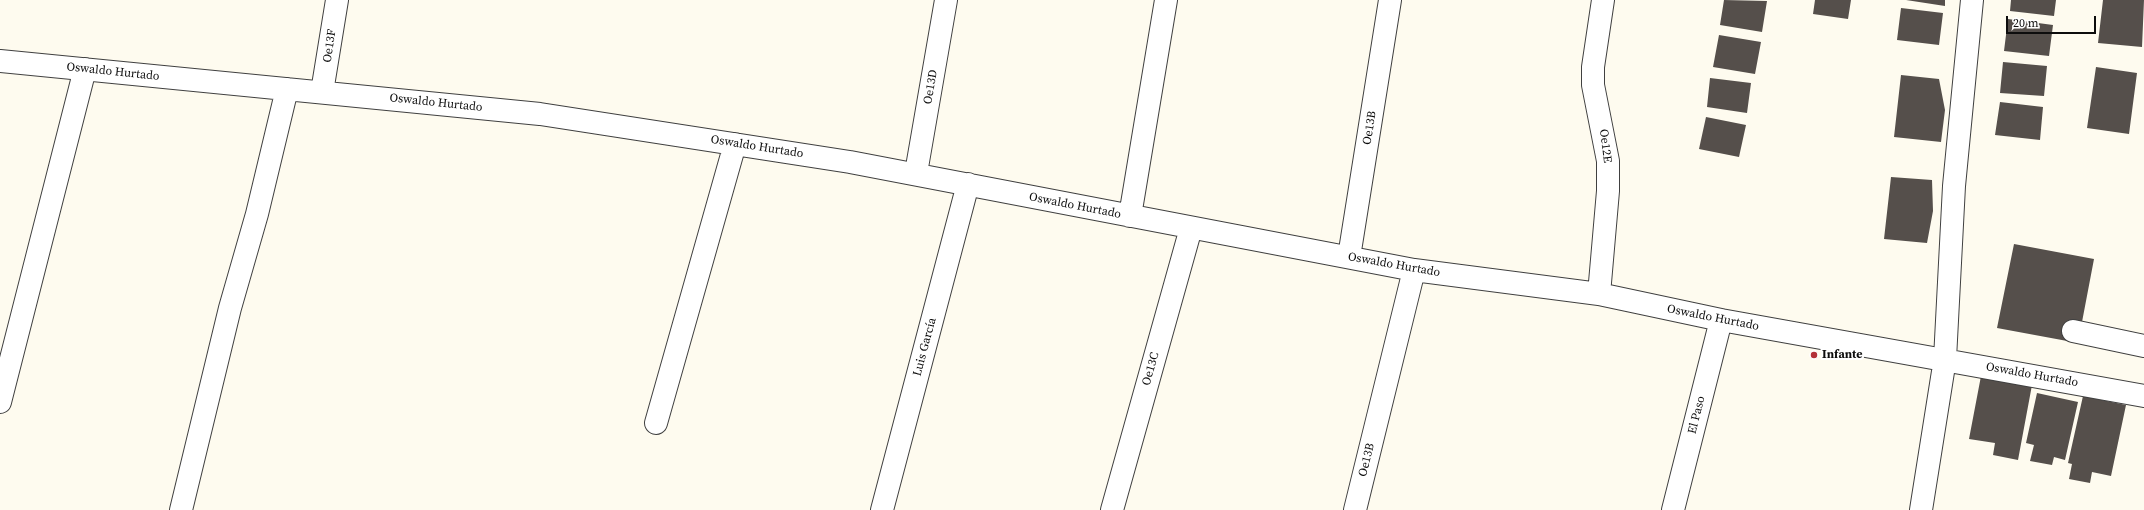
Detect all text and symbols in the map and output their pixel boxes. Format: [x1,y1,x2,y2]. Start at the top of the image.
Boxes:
scale bar [2008,8,2098,34]
text: 20 m [2013,15,2039,31]
street label: Oe13F [320,28,340,64]
street label: Oswaldo Hurtado [66,60,160,84]
street label: Oe13D [921,68,941,106]
street label: Oswaldo Hurtado [389,91,483,115]
street label: Oe13B [1360,110,1380,146]
street label: Oe12E [1596,128,1614,164]
street label: Oswaldo Hurtado [710,133,804,161]
street label: Oswaldo Hurtado [1028,190,1122,222]
street label: Oswaldo Hurtado [1347,250,1441,280]
street label: Oswaldo Hurtado [1666,302,1760,334]
street label: Luis García [910,316,940,378]
place label: Infante [1822,348,1863,362]
marker: Infante [1809,350,1819,360]
street label: Oe13C [1139,351,1163,387]
street label: Oswaldo Hurtado [1985,360,2079,390]
street label: El Paso [1685,395,1709,435]
street label: Oe13B [1356,442,1378,478]

